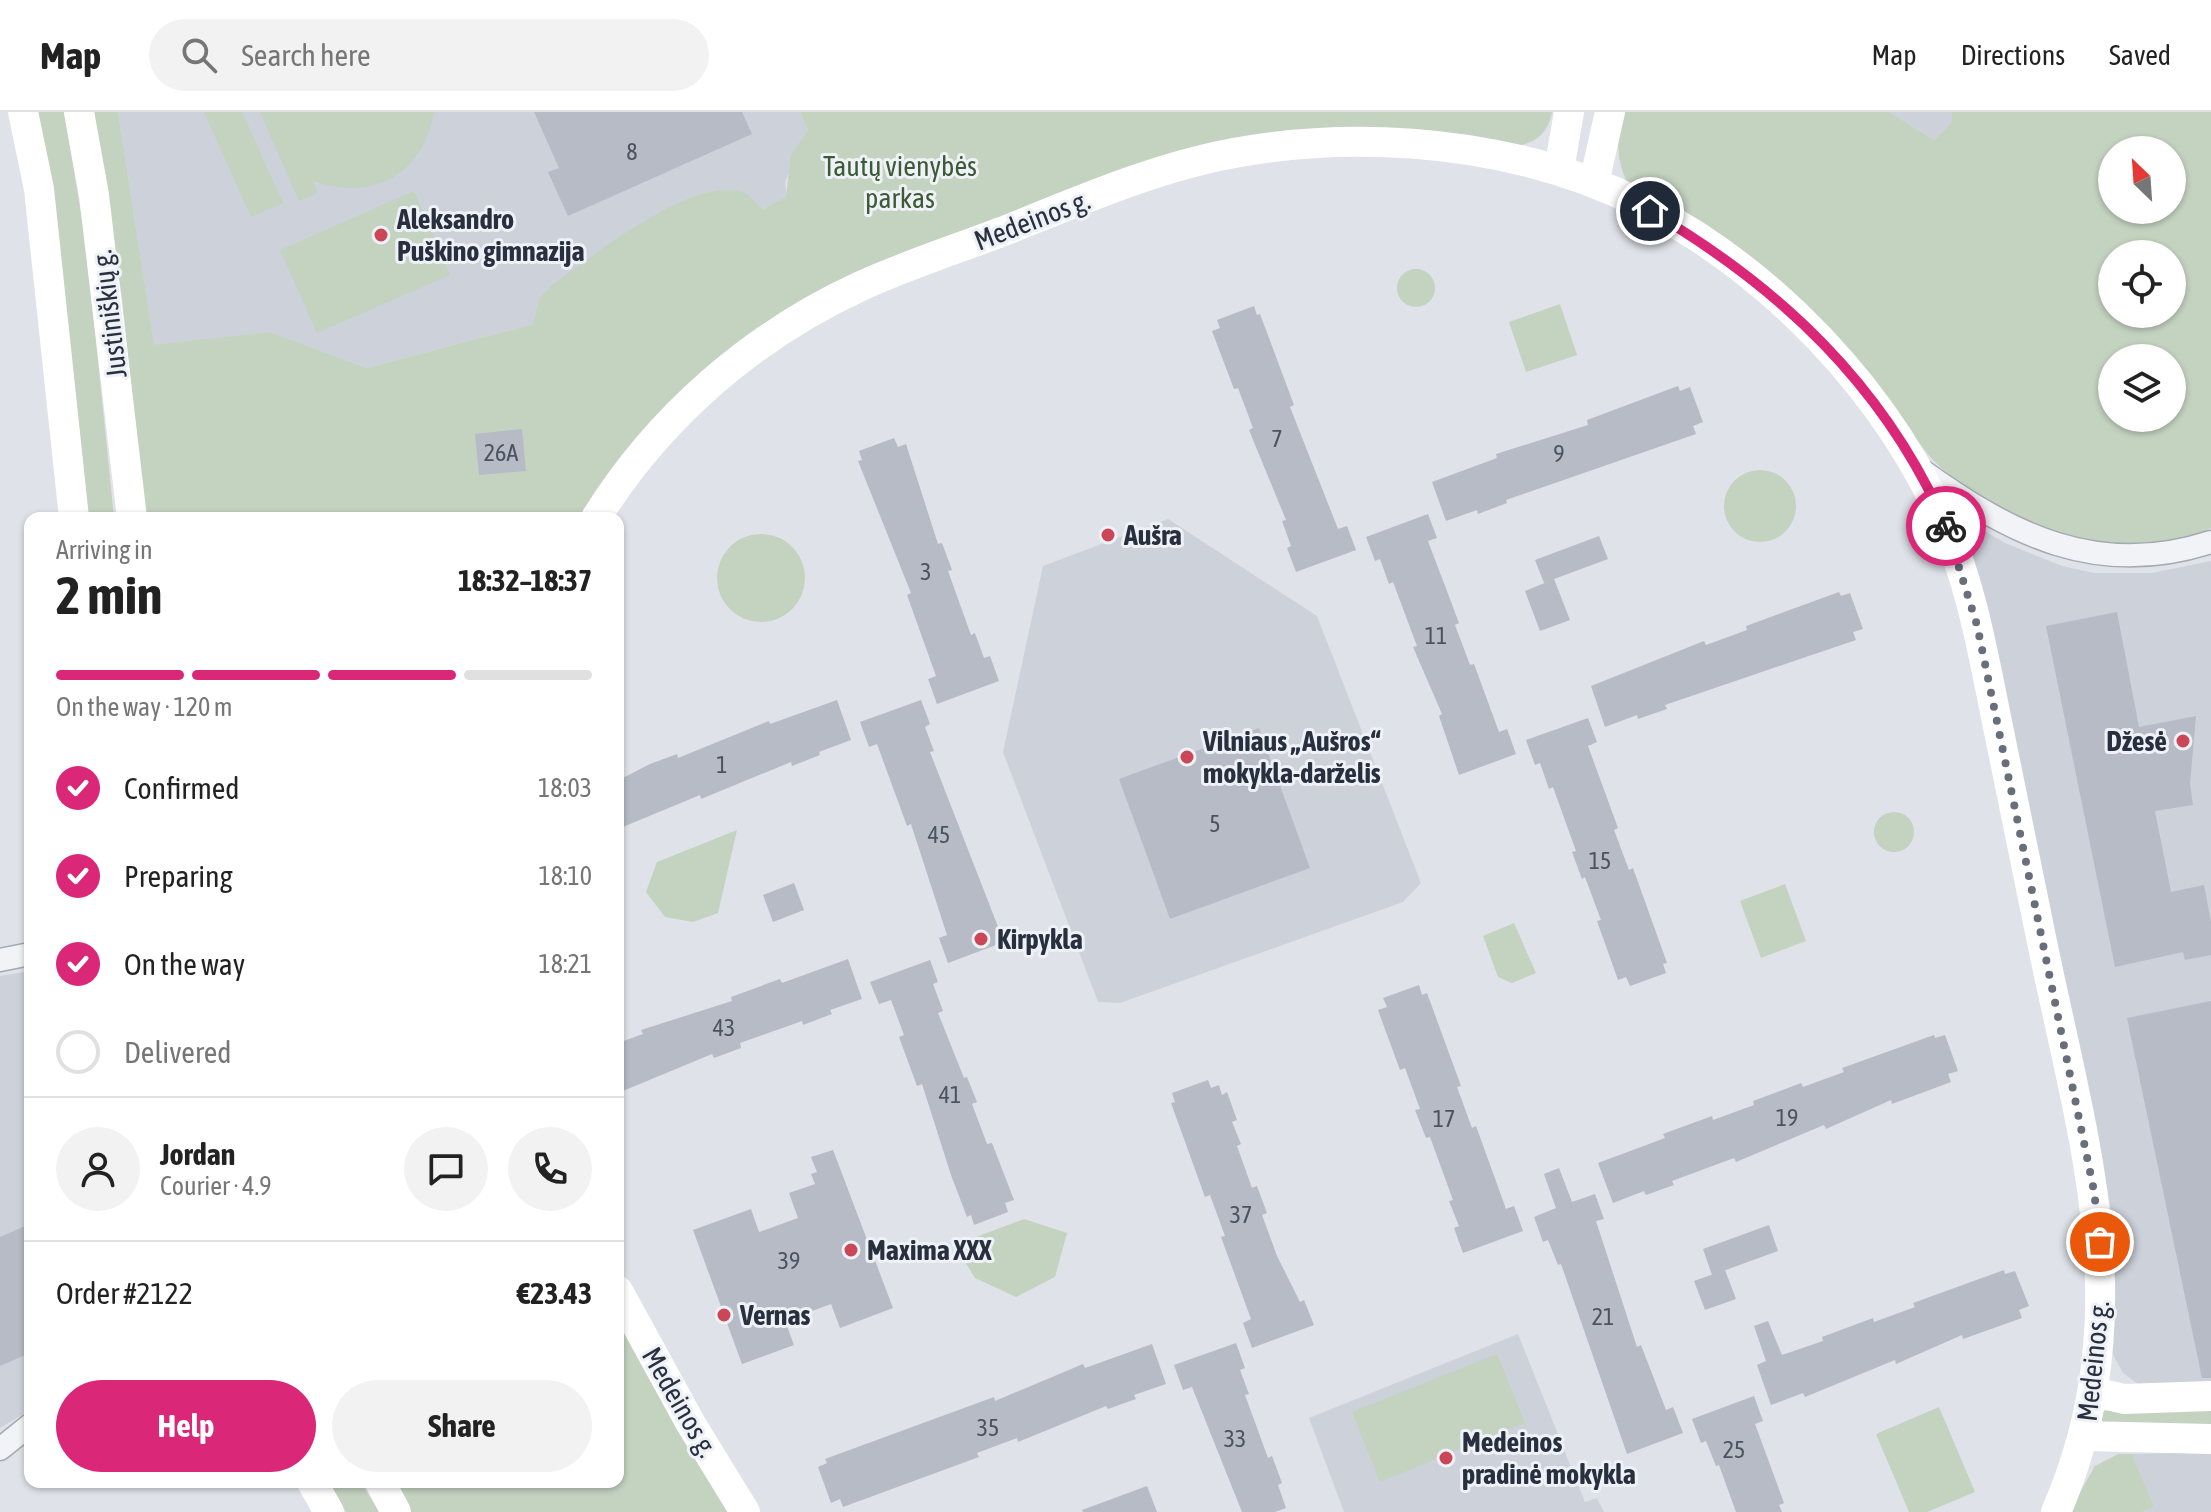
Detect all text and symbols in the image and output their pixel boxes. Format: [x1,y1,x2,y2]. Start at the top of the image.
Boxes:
search box [149,19,709,91]
icon: search [177,33,221,77]
text: Map [40,34,101,77]
text: Search here [241,38,371,72]
text: Map [1872,39,1917,71]
text: Directions [1961,39,2065,71]
text: Saved [2109,39,2171,71]
north arrow [2098,136,2186,224]
map controls [2098,136,2186,432]
house number: 8 [626,138,638,165]
park label: Tautų vienybės parkas [823,150,977,214]
pin [1616,177,1684,245]
street label: Medeinos g. [970,183,1094,257]
icon: home [1628,189,1672,233]
place label: Aleksandro Puškino gimnazija [396,203,585,267]
marker: Aleksandro Puškino gimnazija [372,226,390,244]
button: locate [2098,240,2186,328]
street label: Justiniškių g. [85,248,133,380]
button: layers [2098,344,2186,432]
house number: 7 [1271,425,1283,452]
house number: 26A [484,439,518,466]
house number: 9 [1553,440,1565,467]
courier [1906,486,1986,566]
icon: bike [1924,504,1968,548]
place label: Aušra [1123,519,1182,551]
marker: Aušra [1099,526,1117,544]
text: Arriving in [56,535,153,565]
house number: 3 [920,558,932,585]
text: 18:32–18:37 [458,563,592,597]
text: 2 min [56,565,162,625]
house number: 11 [1425,622,1447,649]
text: On the way · 120 m [56,692,233,722]
place label: Vilniaus „Aušros“ mokykla-darželis [1202,725,1381,789]
place label: Džesė [2106,725,2167,757]
marker: Džesė [2174,732,2192,750]
marker: Vilniaus „Aušros“ mokykla-darželis [1178,748,1196,766]
house number: 1 [716,751,728,778]
icon: check [56,766,100,810]
text: Confirmed [124,771,239,805]
text: 18:03 [538,773,592,803]
house number: 5 [1209,810,1221,837]
house number: 45 [928,821,950,848]
house number: 15 [1589,847,1611,874]
icon: check [56,854,100,898]
text: Preparing [124,859,233,893]
text: 18:10 [538,861,592,891]
place label: Kirpykla [997,923,1083,955]
marker: Kirpykla [972,930,990,948]
icon: check [56,942,100,986]
text: On the way [124,947,245,981]
text: 18:21 [538,949,592,979]
house number: 43 [713,1014,735,1041]
text: Delivered [124,1035,232,1069]
house number: 41 [939,1081,961,1108]
house number: 19 [1776,1104,1798,1131]
house number: 17 [1433,1105,1455,1132]
button: person [56,1127,140,1211]
button: chat [404,1127,488,1211]
button: phone [508,1127,592,1211]
text: Jordan [160,1137,235,1171]
text: Courier · 4.9 [160,1171,271,1201]
house number: 37 [1230,1201,1252,1228]
pin [2066,1208,2134,1276]
icon: bag [2078,1220,2122,1264]
place label: Maxima XXX [867,1234,992,1266]
marker: Maxima XXX [842,1241,860,1259]
house number: 39 [778,1247,800,1274]
text: Order #2122 [56,1276,193,1310]
text: €23.43 [517,1276,592,1310]
place label: Vernas [739,1299,810,1331]
street label: Medeinos g. [2071,1299,2115,1423]
house number: 21 [1592,1303,1614,1330]
marker: Vernas [715,1306,733,1324]
street label: Medeinos g. [636,1341,724,1463]
button: Help [56,1380,316,1472]
button: Share [332,1380,592,1472]
house number: 35 [977,1414,999,1441]
house number: 33 [1224,1425,1246,1452]
place label: Medeinos pradinė mokykla [1462,1426,1636,1490]
house number: 25 [1723,1436,1745,1463]
marker: Medeinos pradinė mokykla [1437,1449,1455,1467]

